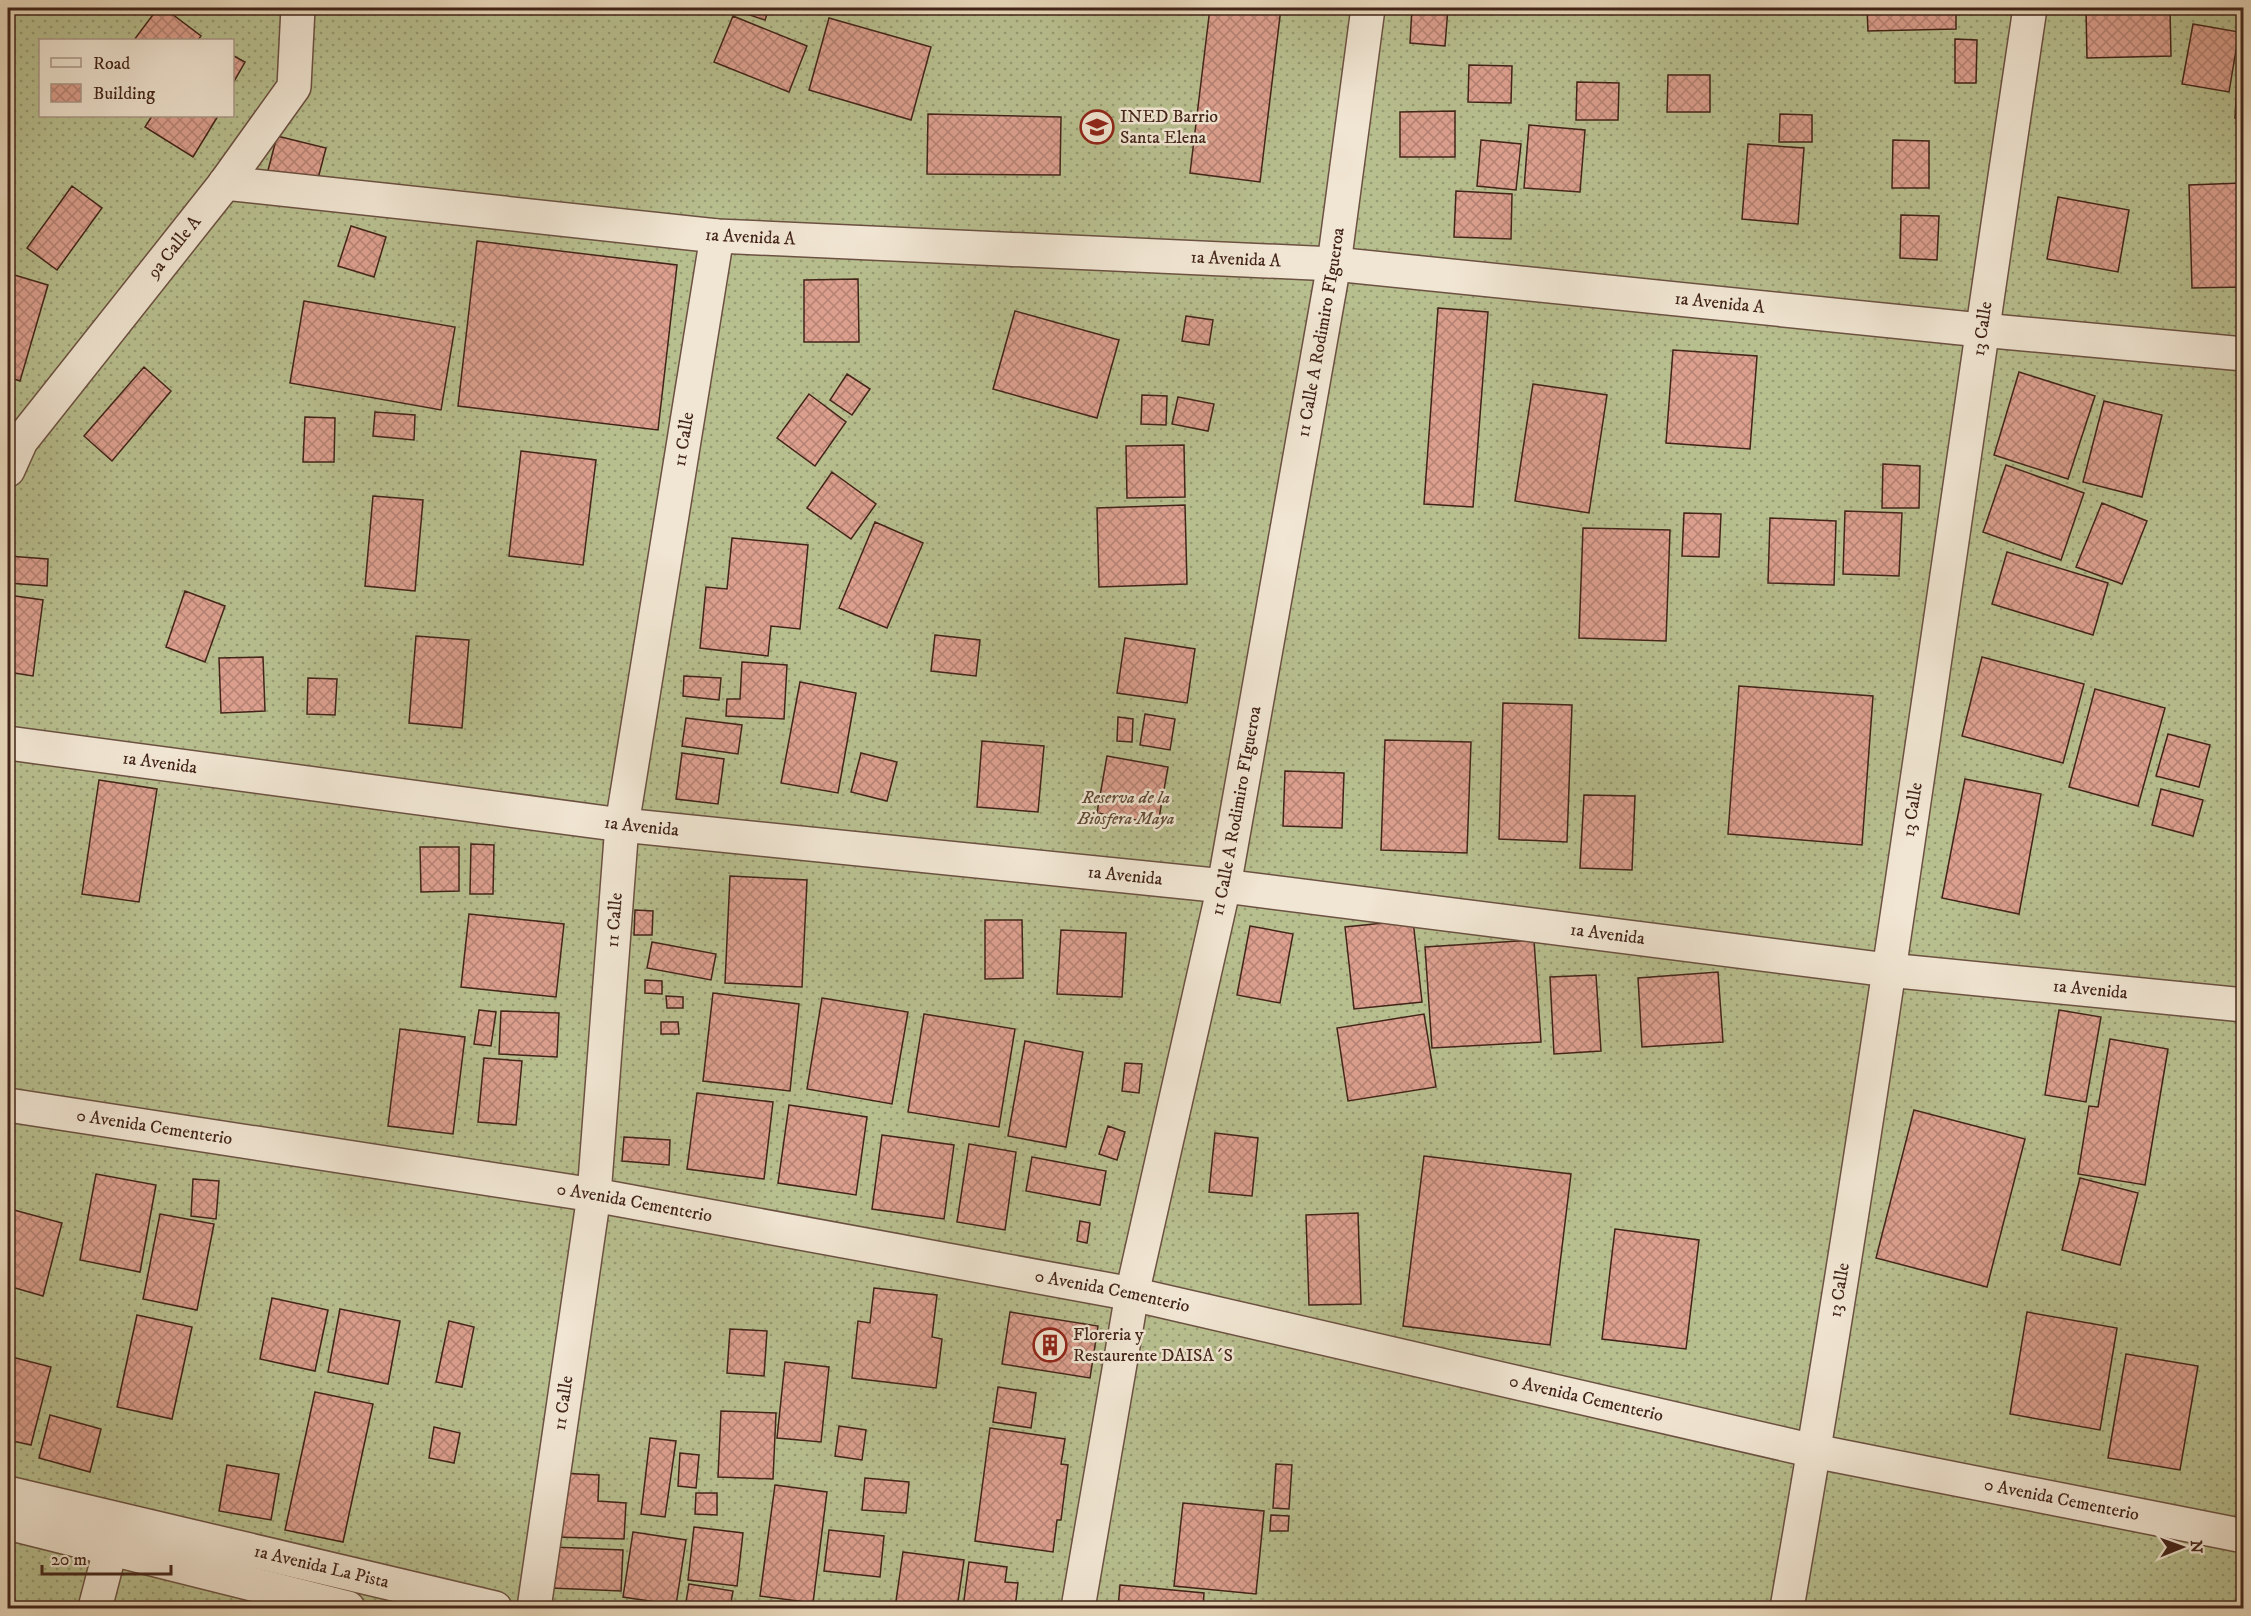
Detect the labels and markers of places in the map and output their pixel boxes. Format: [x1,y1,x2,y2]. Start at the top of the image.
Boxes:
place label: INED Barrio Santa Elena [1120,106,1218,149]
school or university icon: INED Barrio Santa Elena [1079,109,1115,145]
place label: Floreria y Restaurente DAISA´S [1073,1324,1233,1367]
building icon: Floreria y Restaurente DAISA´S [1032,1327,1068,1363]

